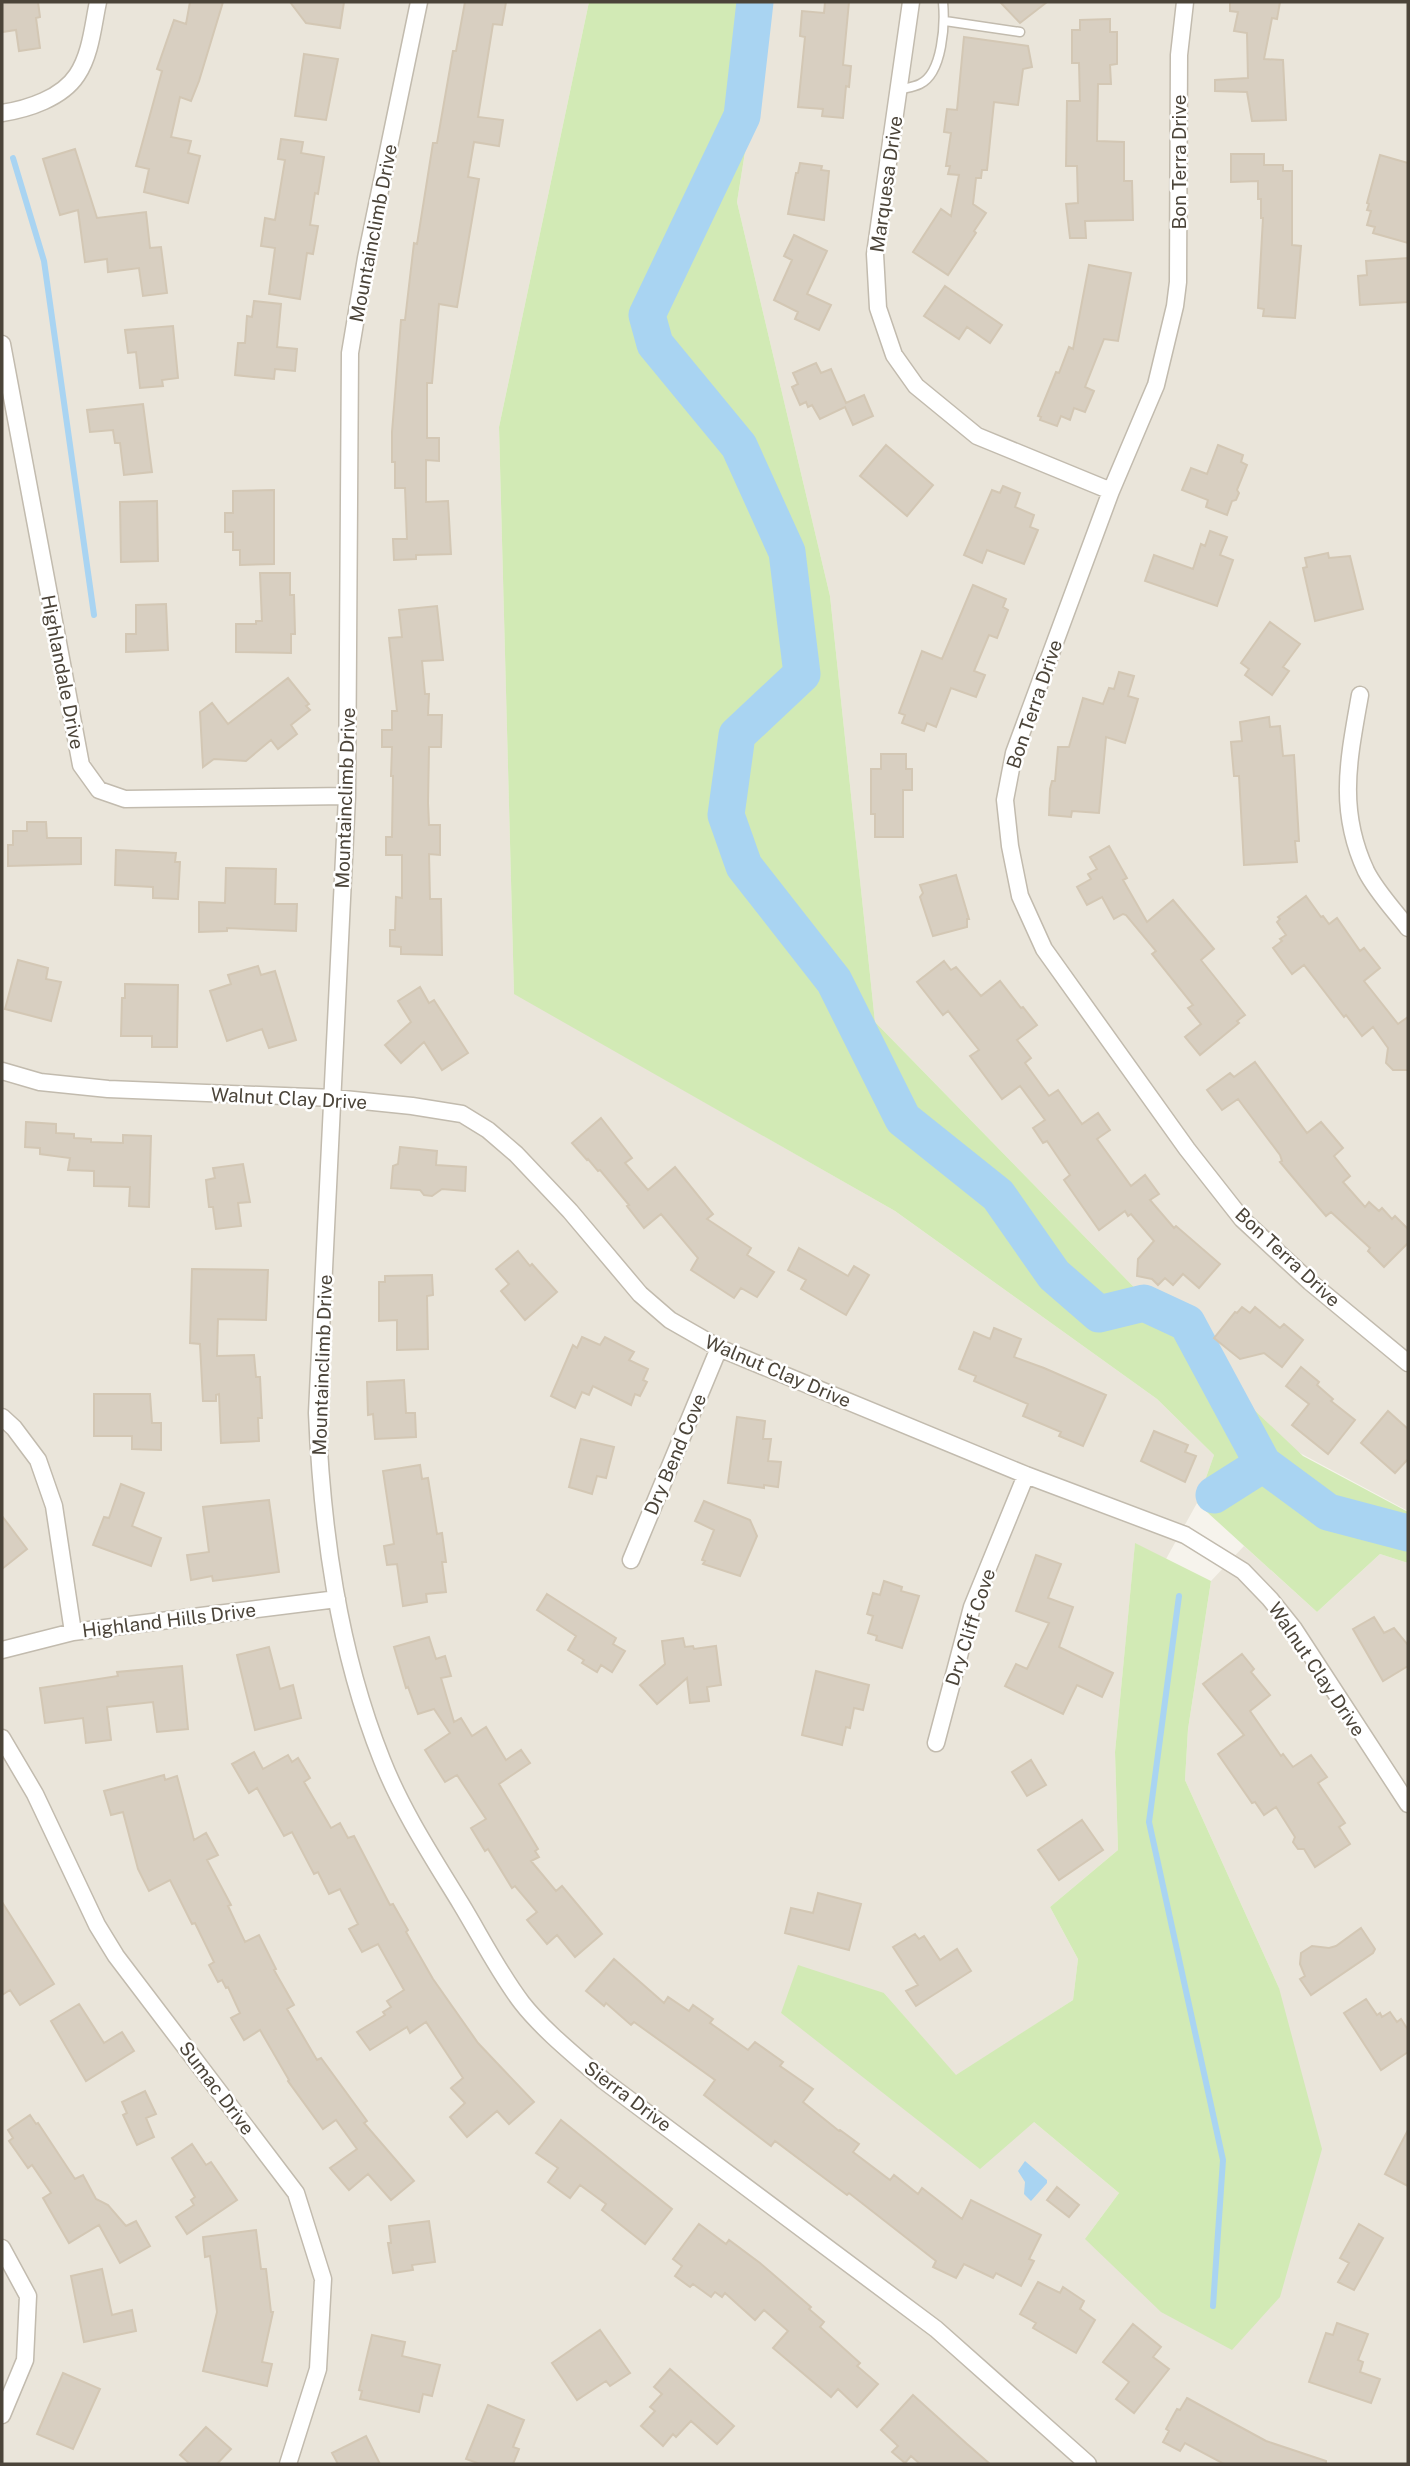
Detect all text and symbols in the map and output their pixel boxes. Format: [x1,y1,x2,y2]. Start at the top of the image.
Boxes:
street label: Bon Terra Drive [1168,95,1190,229]
street label: Marquesa Drive [866,114,906,254]
street label: Mountainclimb Drive [345,142,401,324]
street label: Highlandale Drive [37,593,89,751]
street label: Bon Terra Drive [1002,637,1066,771]
street label: Mountainclimb Drive [331,707,359,889]
street label: Walnut Clay Drive [210,1083,368,1113]
street label: Bon Terra Drive [1231,1203,1345,1311]
street label: Mountainclimb Drive [308,1274,336,1456]
street label: Walnut Clay Drive [702,1330,854,1412]
street label: Dry Bend Cove [640,1390,710,1518]
street label: Dry Cliff Cove [941,1566,999,1688]
street label: Highland Hills Drive [81,1598,257,1642]
street label: Walnut Clay Drive [1264,1598,1370,1740]
street label: Sumac Drive [175,2037,259,2139]
street label: Sierra Drive [580,2056,676,2136]

